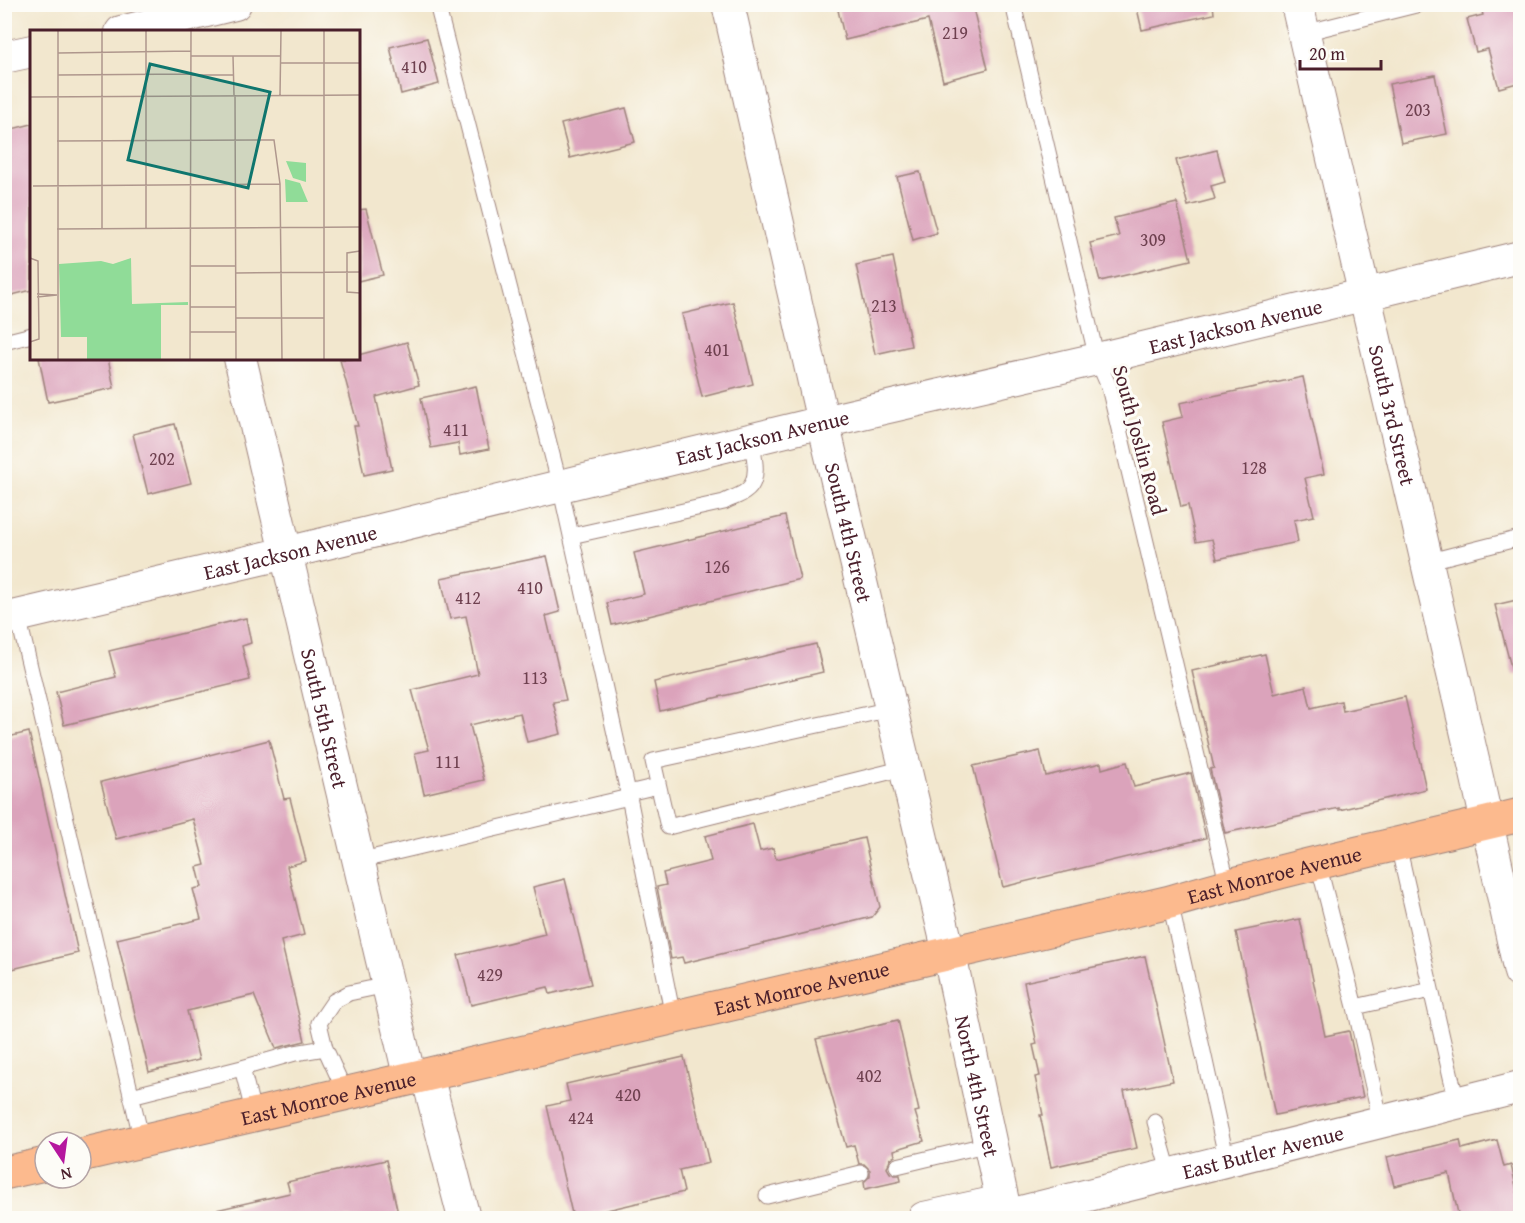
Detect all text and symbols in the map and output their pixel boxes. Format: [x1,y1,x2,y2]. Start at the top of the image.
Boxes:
house number: 219 [942,19,968,46]
inset map [30,30,360,360]
scale bar [1300,33,1381,71]
text: 20 m [1309,40,1345,67]
house number: 410 [401,53,427,80]
house number: 203 [1405,96,1431,123]
house number: 309 [1140,226,1166,253]
street label: East Jackson Avenue [1146,290,1325,361]
house number: 213 [871,292,897,319]
house number: 401 [704,336,730,363]
street label: South 3rd Street [1361,341,1424,489]
street label: South Joslin Road [1105,362,1175,519]
street label: East Jackson Avenue [673,401,852,473]
house number: 411 [443,416,469,443]
house number: 202 [149,445,175,472]
house number: 128 [1241,454,1267,481]
street label: South 4th Street [818,459,881,606]
street label: East Jackson Avenue [200,516,380,587]
house number: 126 [704,553,730,580]
house number: 410 [517,574,543,601]
house number: 412 [455,584,481,611]
street label: South 5th Street [293,645,357,792]
house number: 113 [522,664,548,691]
house number: 111 [435,748,461,775]
street label: East Monroe Avenue [1184,837,1365,912]
street label: East Monroe Avenue [711,952,893,1023]
house number: 429 [477,961,503,988]
street label: North 4th Street [947,1012,1008,1160]
street label: East Monroe Avenue [238,1062,419,1133]
house number: 402 [856,1062,882,1089]
house number: 420 [615,1081,641,1108]
house number: 424 [568,1104,594,1131]
street label: East Butler Avenue [1179,1116,1347,1186]
north arrow [33,1130,93,1190]
text: N [58,1162,74,1188]

